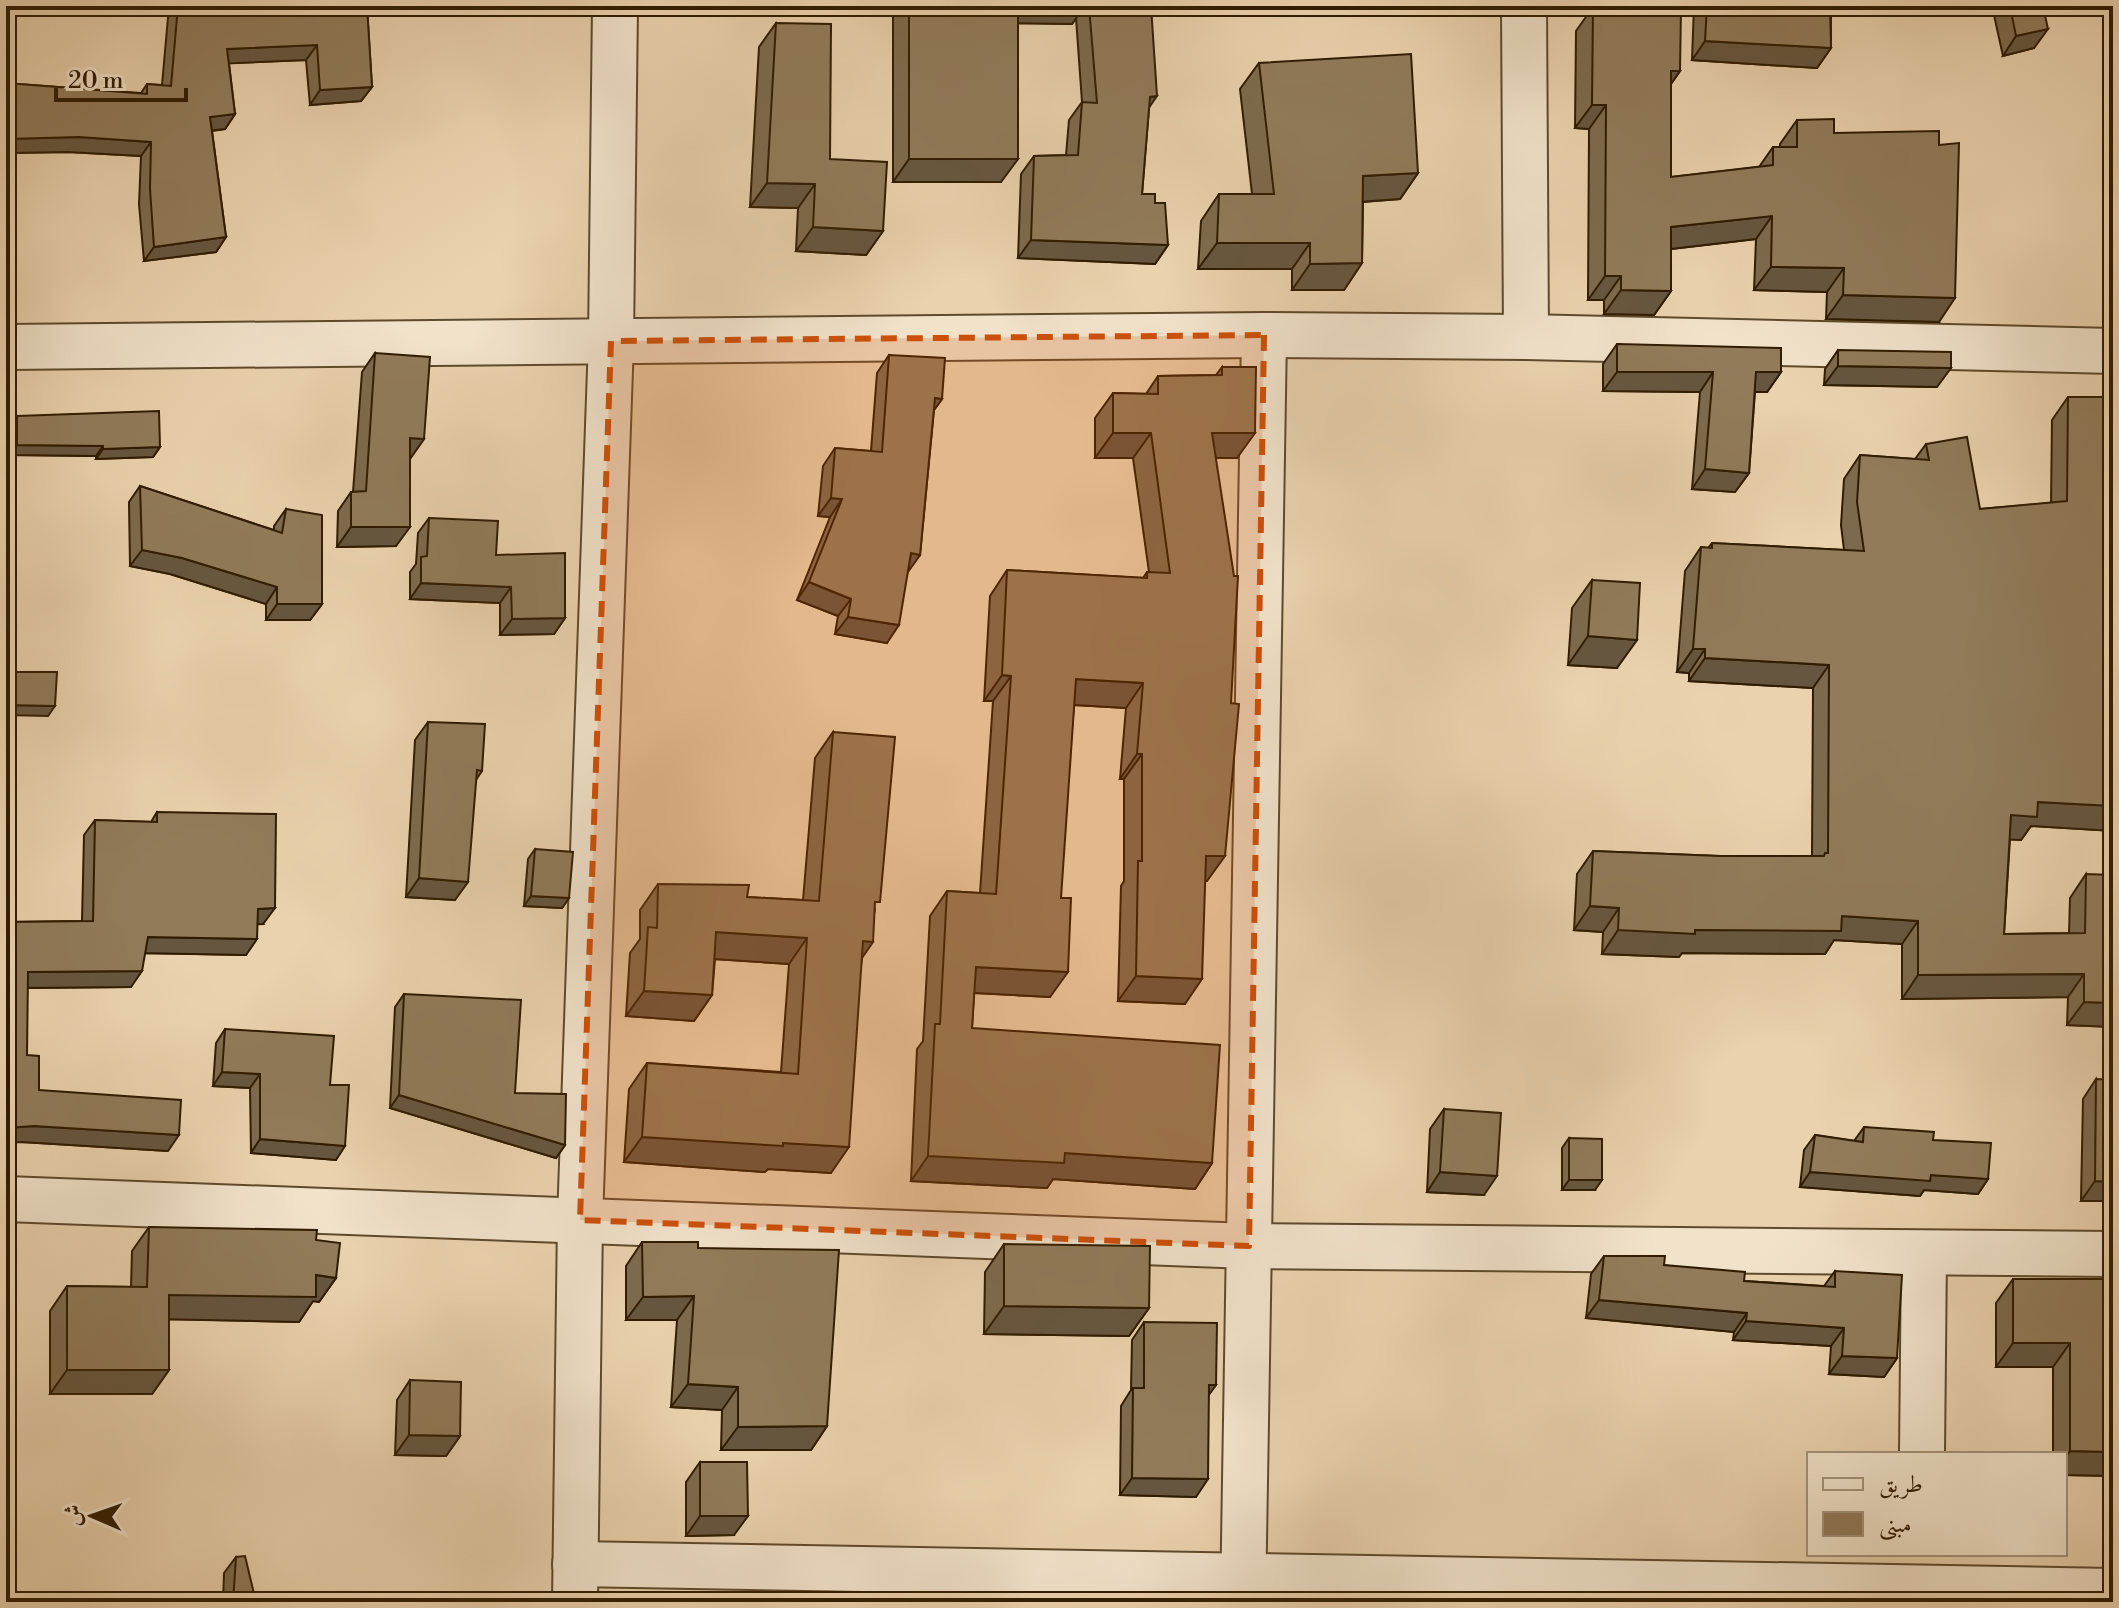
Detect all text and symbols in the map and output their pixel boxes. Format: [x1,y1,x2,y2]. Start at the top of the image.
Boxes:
scale bar [56,52,186,102]
text: 20 m [68,66,124,96]
legend [1807,1452,2067,1556]
text: طريق [1879,1470,1923,1500]
north arrow [52,1476,132,1556]
text: ش [60,1504,87,1527]
text: مبنى [1879,1510,1912,1541]

